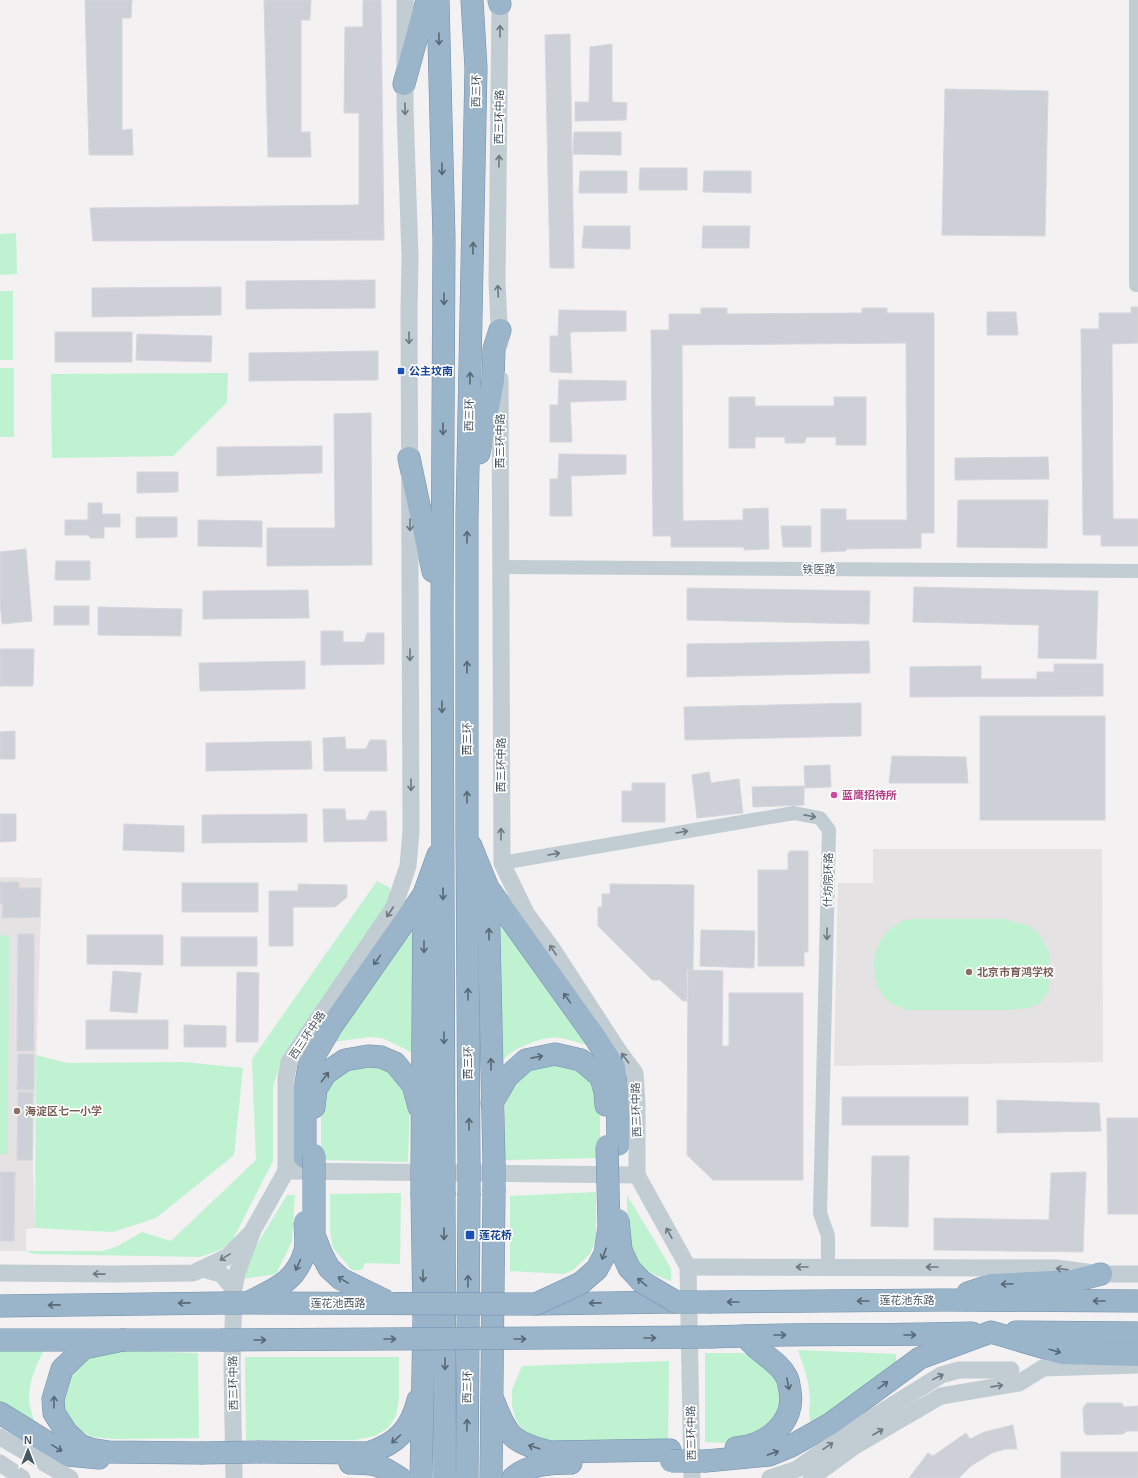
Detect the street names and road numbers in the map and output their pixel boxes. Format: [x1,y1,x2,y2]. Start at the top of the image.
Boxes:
street label: 西三环 [470,74,482,108]
street label: 西三环中路 [493,89,505,145]
street label: 西三环 [463,398,475,432]
street label: 西三环中路 [494,414,506,469]
street label: 铁医路 [803,563,836,575]
street label: 西三环 [461,723,473,756]
street label: 西三环中路 [495,738,507,793]
street label: 什坊院环路 [822,852,834,908]
street label: 西三环中路 [287,1009,327,1061]
street label: 西三环 [462,1047,474,1080]
street label: 西三环中路 [629,1082,643,1138]
street label: 莲花池东路 [880,1294,935,1306]
street label: 莲花池西路 [311,1297,366,1309]
street label: 西三环中路 [227,1355,239,1411]
street label: 西三环 [461,1370,473,1404]
street label: 西三环中路 [685,1405,697,1461]

